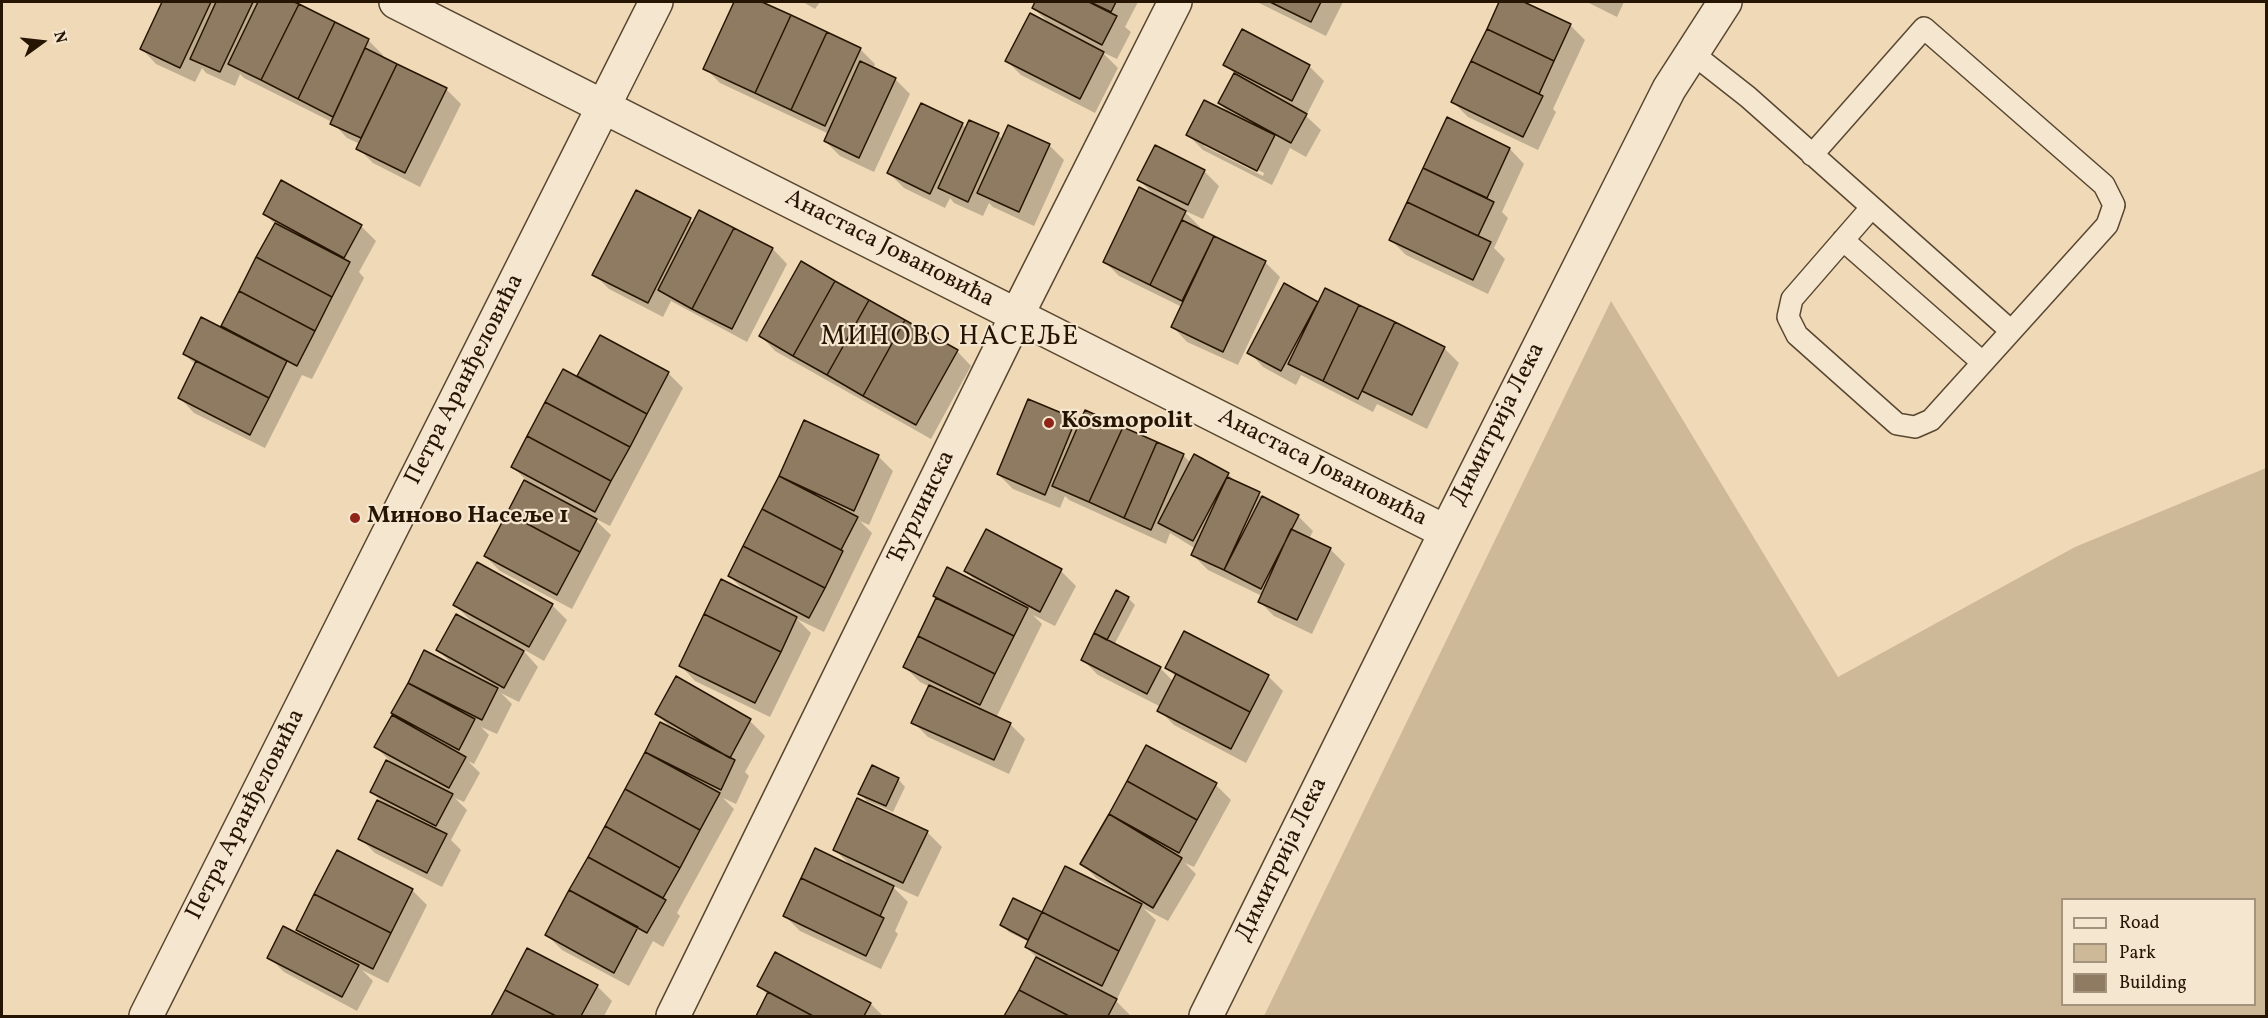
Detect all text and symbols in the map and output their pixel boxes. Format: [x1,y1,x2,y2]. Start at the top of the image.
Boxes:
north arrow [12,12,72,72]
text: N [47,29,72,46]
street label: Анастаса Јовановића [780,185,998,315]
street label: Петра Аранђеловића [400,270,532,490]
district label: МИНОВО НАСЕЉЕ [820,323,1080,355]
street label: Димитрија Лека [1445,339,1553,511]
street label: Анастаса Јовановића [1213,404,1431,534]
place label: Kosmopolit [1061,409,1193,437]
marker: Kosmopolit [1042,416,1056,430]
street label: Ћурлинска [883,447,963,569]
place label: Миново Насеље 1 [367,504,569,532]
marker: Миново Насеље 1 [348,511,362,525]
street label: Петра Аранђеловића [181,705,313,925]
street label: Димитрија Лека [1231,773,1335,947]
legend [2061,898,2256,1006]
text: Road [2119,911,2160,936]
text: Park [2119,941,2156,966]
text: Building [2119,971,2187,996]

